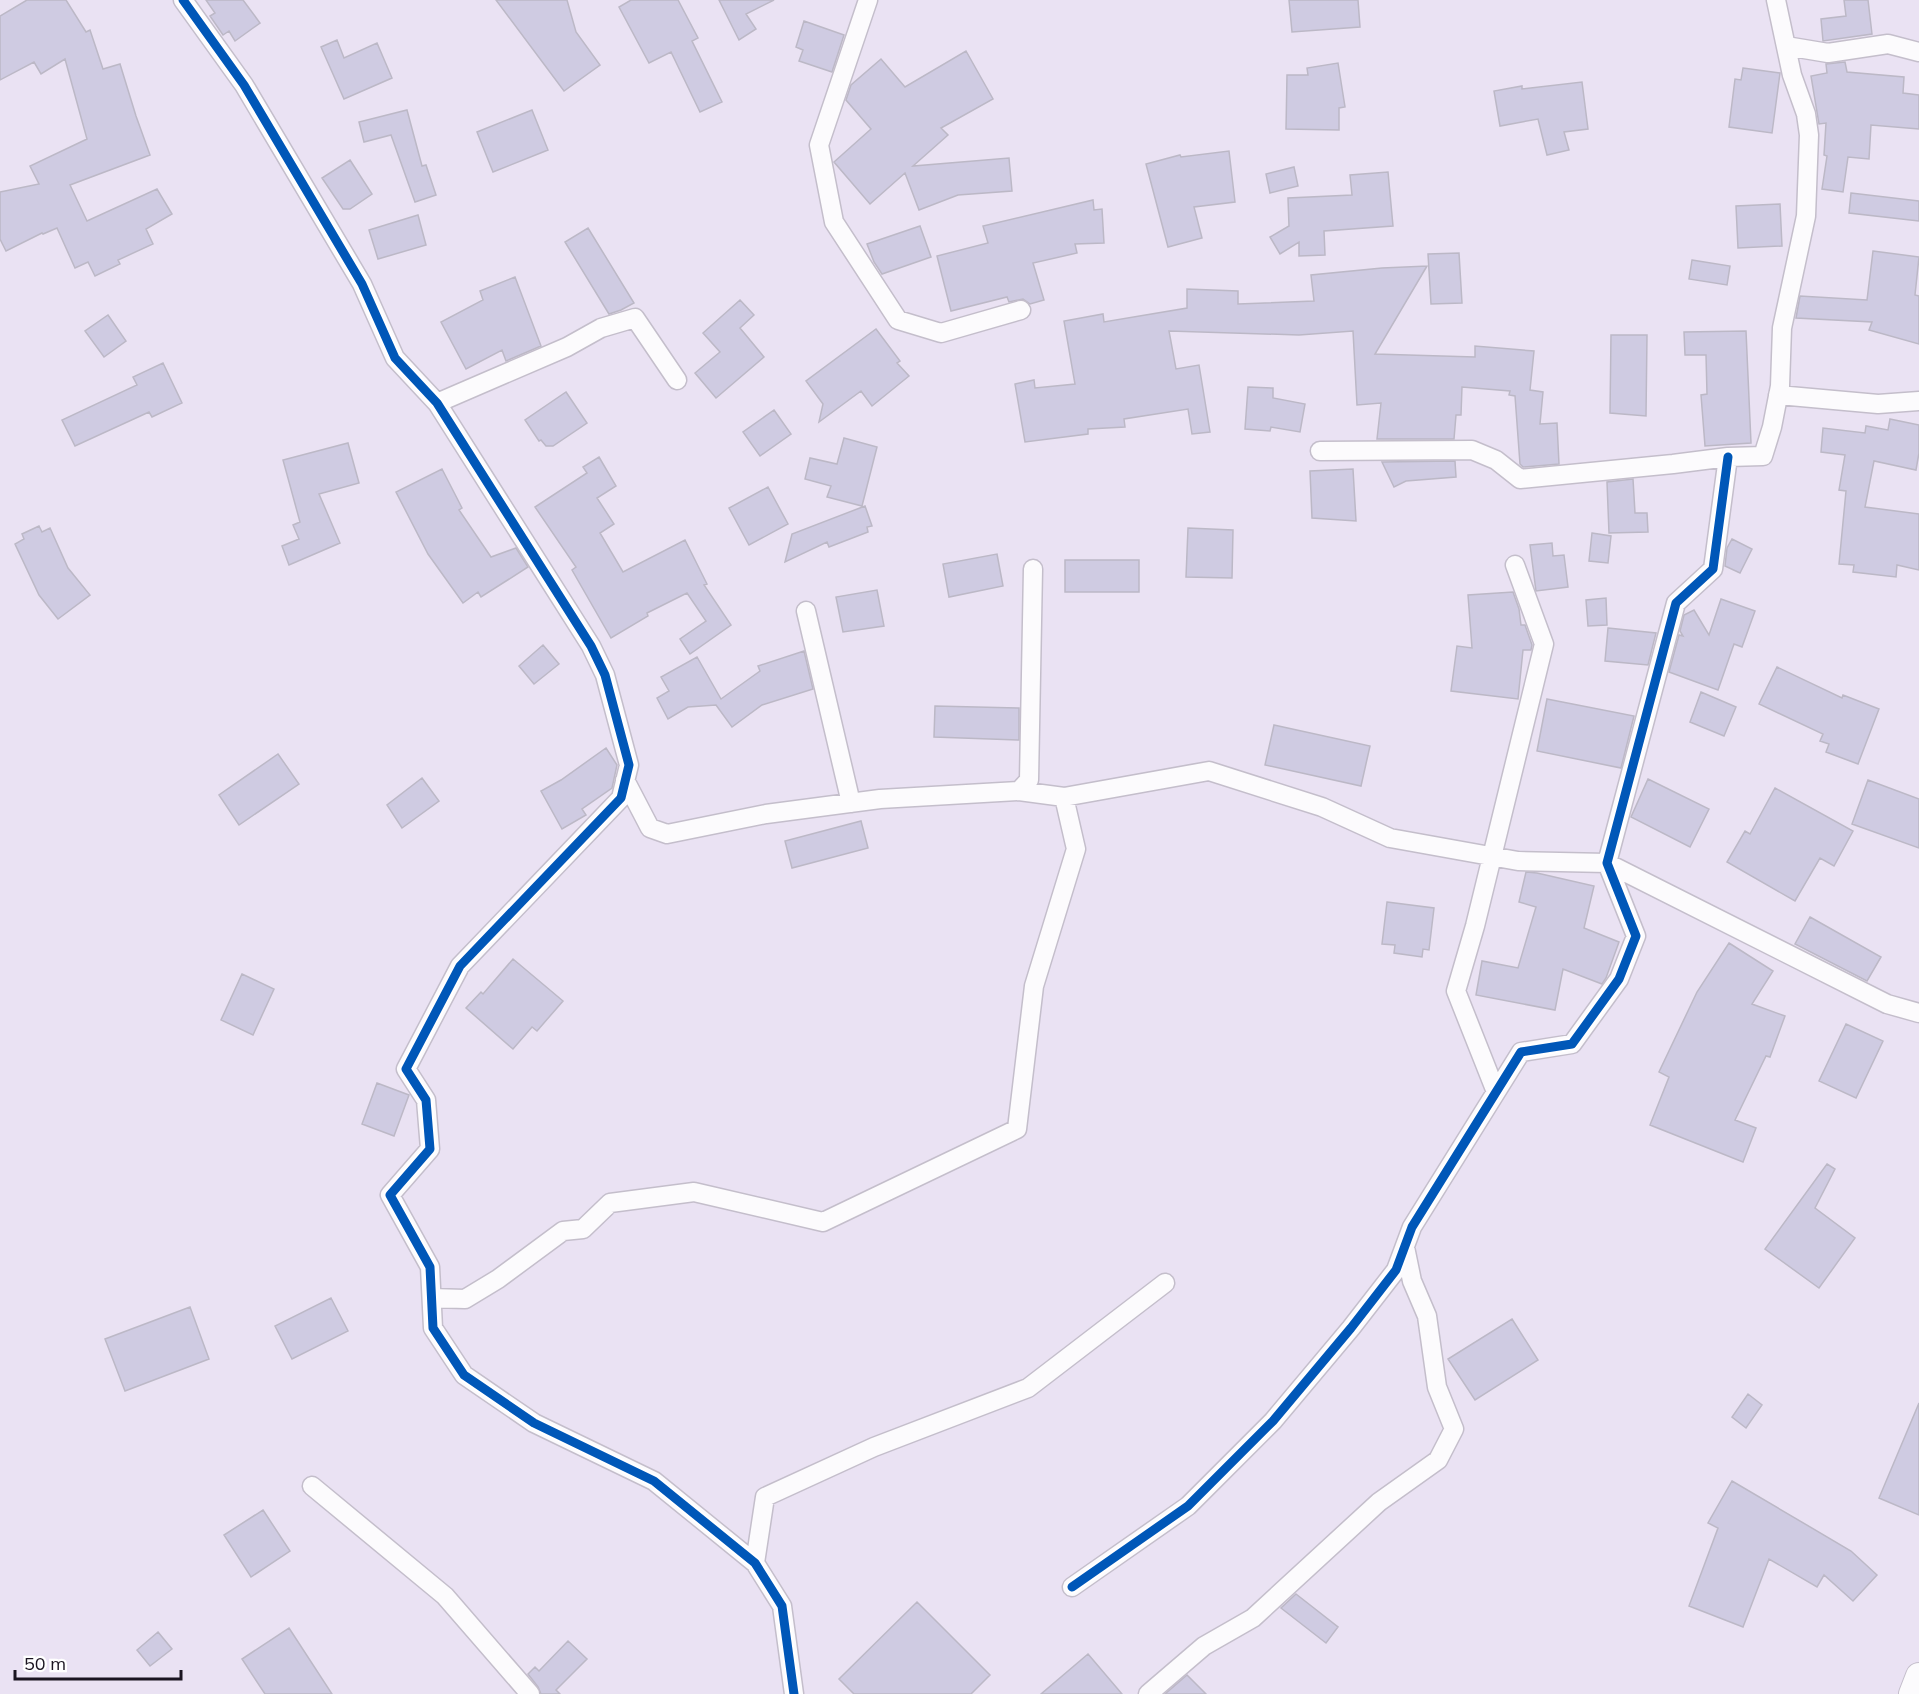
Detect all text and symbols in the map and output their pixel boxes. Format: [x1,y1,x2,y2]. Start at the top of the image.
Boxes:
scale bar [15,1643,182,1681]
text: 50 m [24,1652,66,1675]

